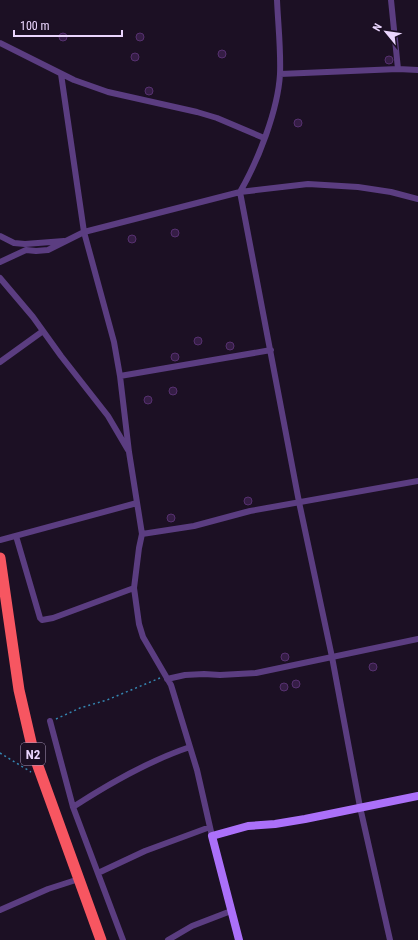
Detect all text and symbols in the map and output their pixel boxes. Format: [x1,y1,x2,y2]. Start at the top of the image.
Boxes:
scale bar [14,12,122,38]
north arrow [366,12,406,52]
text: 100 m [20,19,50,33]
text: N [370,21,385,33]
road number: N2 [21,743,45,765]

